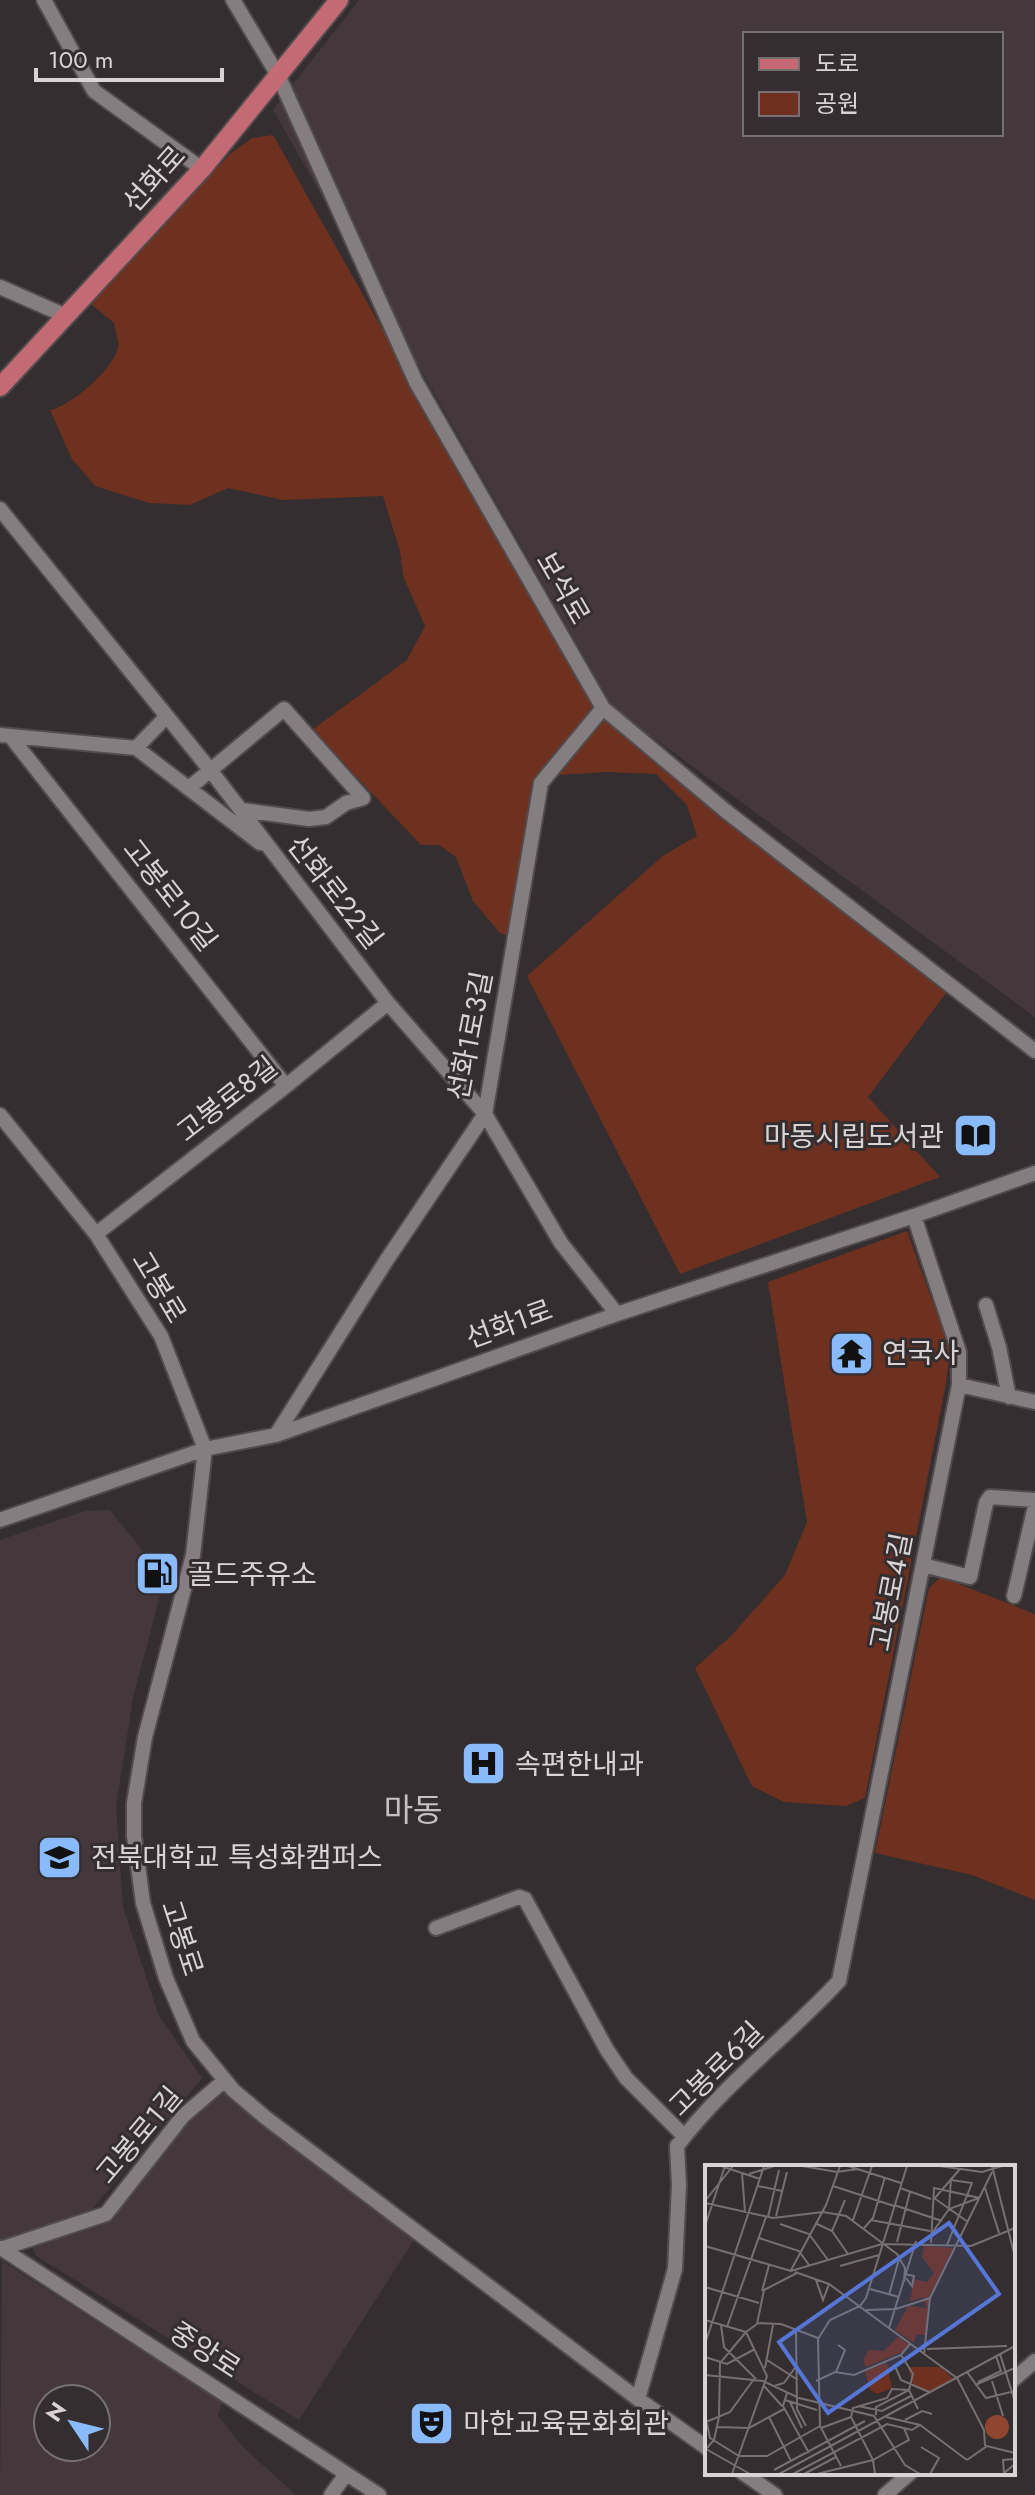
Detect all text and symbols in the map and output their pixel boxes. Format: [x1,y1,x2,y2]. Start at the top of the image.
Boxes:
scale bar [36,32,222,82]
legend [743,32,1003,136]
text: 100 m [48,42,114,77]
text: 도로 [815,46,859,81]
text: 공원 [815,86,859,121]
street label: 선화로 [113,137,195,221]
street label: 보석로 [526,544,600,632]
street label: 선화로22길 [277,826,393,958]
street label: 고봉로10길 [113,830,227,960]
street label: 선화1로3길 [437,968,503,1104]
street label: 고봉로8길 [168,1046,286,1152]
library icon: 마동시립도서관 [951,1112,999,1160]
place label: 마동시립도서관 [764,1116,944,1157]
street label: 고봉로 [122,1243,196,1331]
street label: 선화1로 [460,1289,558,1359]
temple icon: 연국사 [827,1329,875,1377]
place label: 연국사 [882,1333,959,1374]
street label: 고봉로4길 [859,1529,923,1655]
fuel station icon: 골드주유소 [133,1550,181,1598]
place label: 골드주유소 [188,1554,317,1595]
hospital icon: 속편한내과 [460,1740,508,1788]
place label: 속편한내과 [515,1744,644,1785]
district label: 마동 [384,1787,442,1833]
school or university icon: 전북대학교 특성화캠퍼스 [36,1833,84,1881]
place label: 전북대학교 특성화캠퍼스 [91,1837,383,1878]
street label: 고봉로 [151,1895,213,1981]
street label: 고봉로6길 [659,2012,773,2126]
street label: 고봉로1길 [86,2078,192,2192]
inset map [705,2165,1015,2475]
street label: 중앙로 [161,2312,249,2388]
north arrow [32,2383,112,2463]
text: N [38,2395,74,2428]
theatre icon: 마한교육문화회관 [408,2399,456,2447]
place label: 마한교육문화회관 [463,2403,669,2444]

